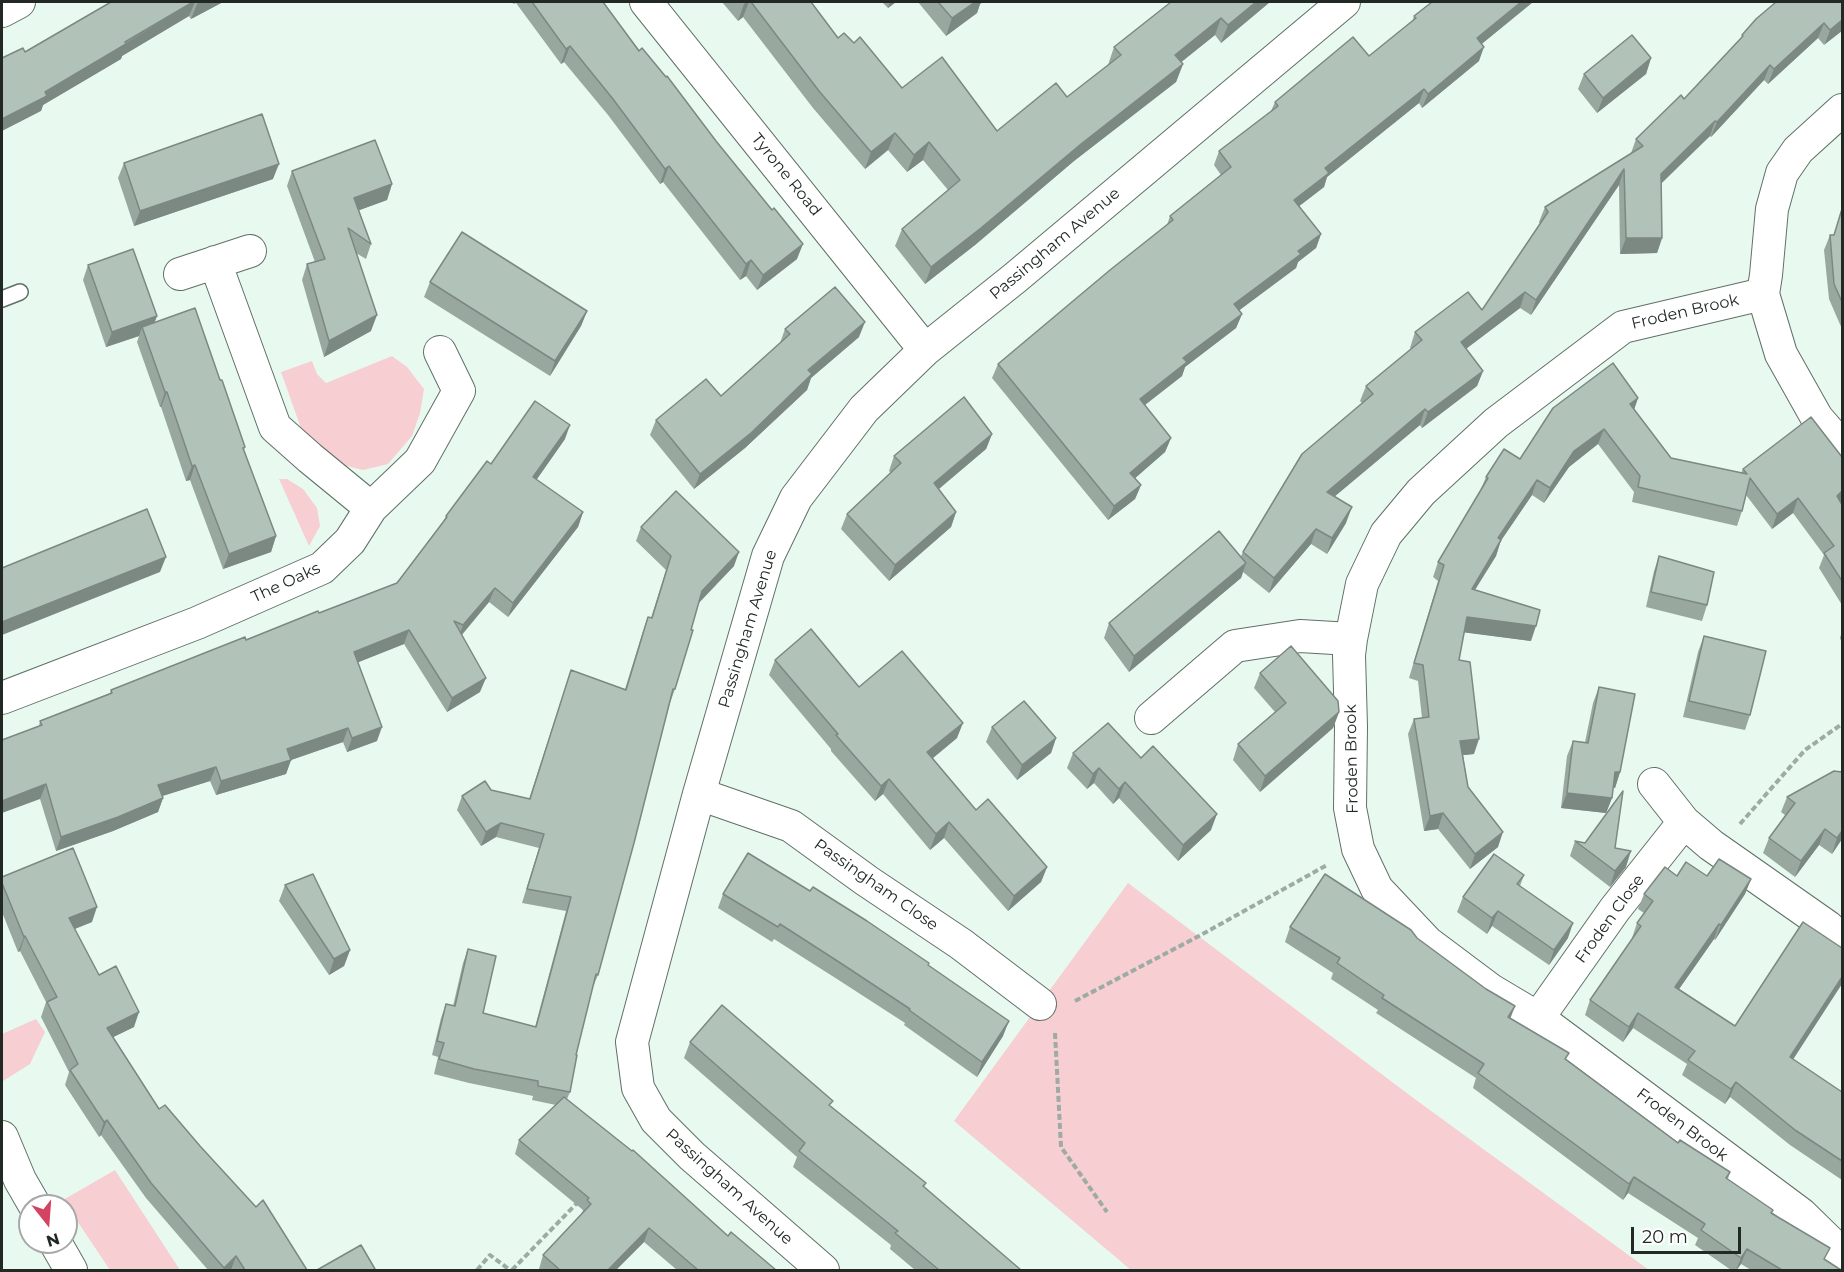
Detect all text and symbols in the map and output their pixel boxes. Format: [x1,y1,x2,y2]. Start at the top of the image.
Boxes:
street label: Tyrone Road [747,130,825,220]
street label: Passingham Avenue [986,184,1124,304]
street label: Froden Brook [1629,290,1741,334]
street label: Passingham Avenue [715,548,781,710]
street label: The Oaks [248,559,324,607]
street label: Froden Brook [1341,704,1363,814]
street label: Passingham Close [810,835,942,935]
street label: Froden Close [1571,871,1649,967]
street label: Froden Brook [1632,1084,1732,1166]
street label: Passingham Avenue [662,1125,796,1249]
north arrow [18,1194,78,1254]
scale bar [1634,1215,1744,1253]
text: 20 m [1642,1226,1688,1248]
text: N [44,1229,62,1251]

